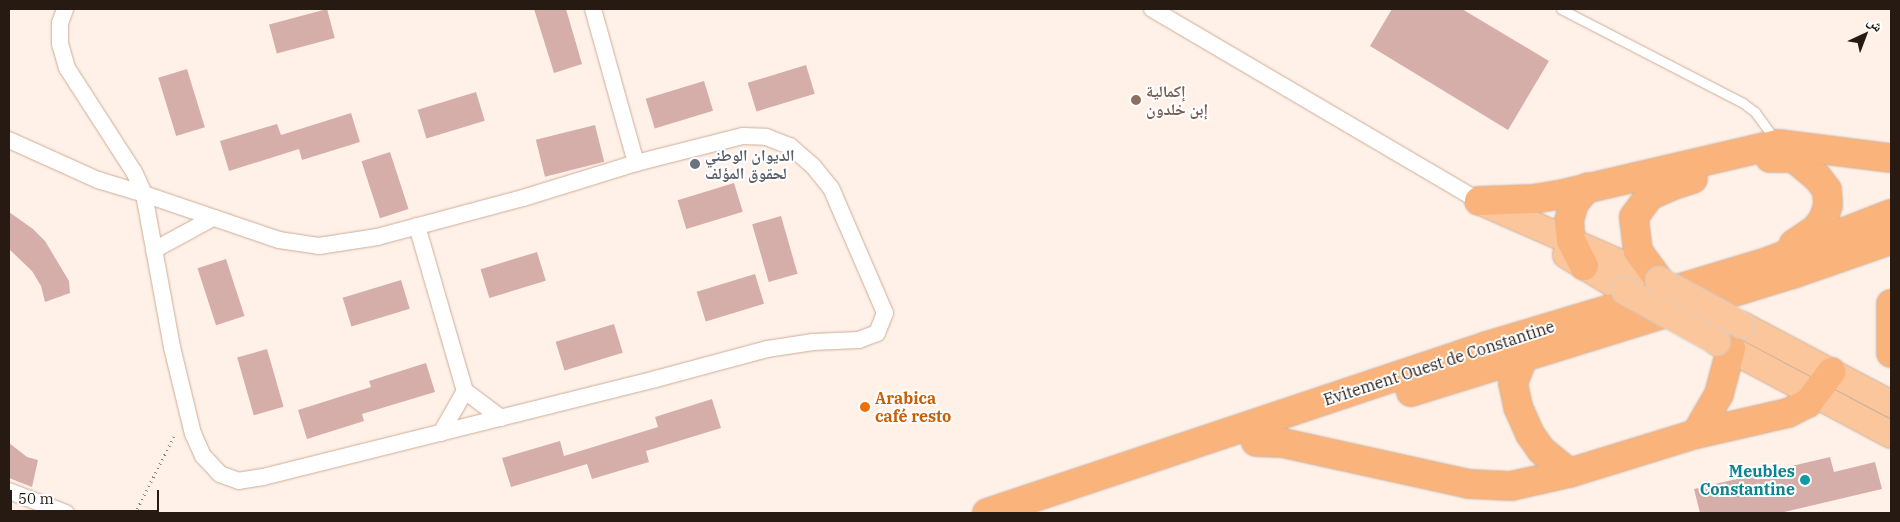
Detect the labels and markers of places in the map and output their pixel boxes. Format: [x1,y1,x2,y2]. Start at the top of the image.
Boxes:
place label: إكمالية إبن خلدون [1146,81,1208,119]
marker: إكمالية إبن خلدون [1130,94,1142,106]
place label: الديوان الوطني لحقوق المؤلف [705,145,795,183]
marker: الديوان الوطني لحقوق المؤلف [689,158,701,170]
place label: Arabica café resto [875,388,951,426]
marker: Arabica café resto [859,401,871,413]
place label: Meubles Constantine [1700,461,1795,499]
marker: Meubles Constantine [1799,474,1811,486]

